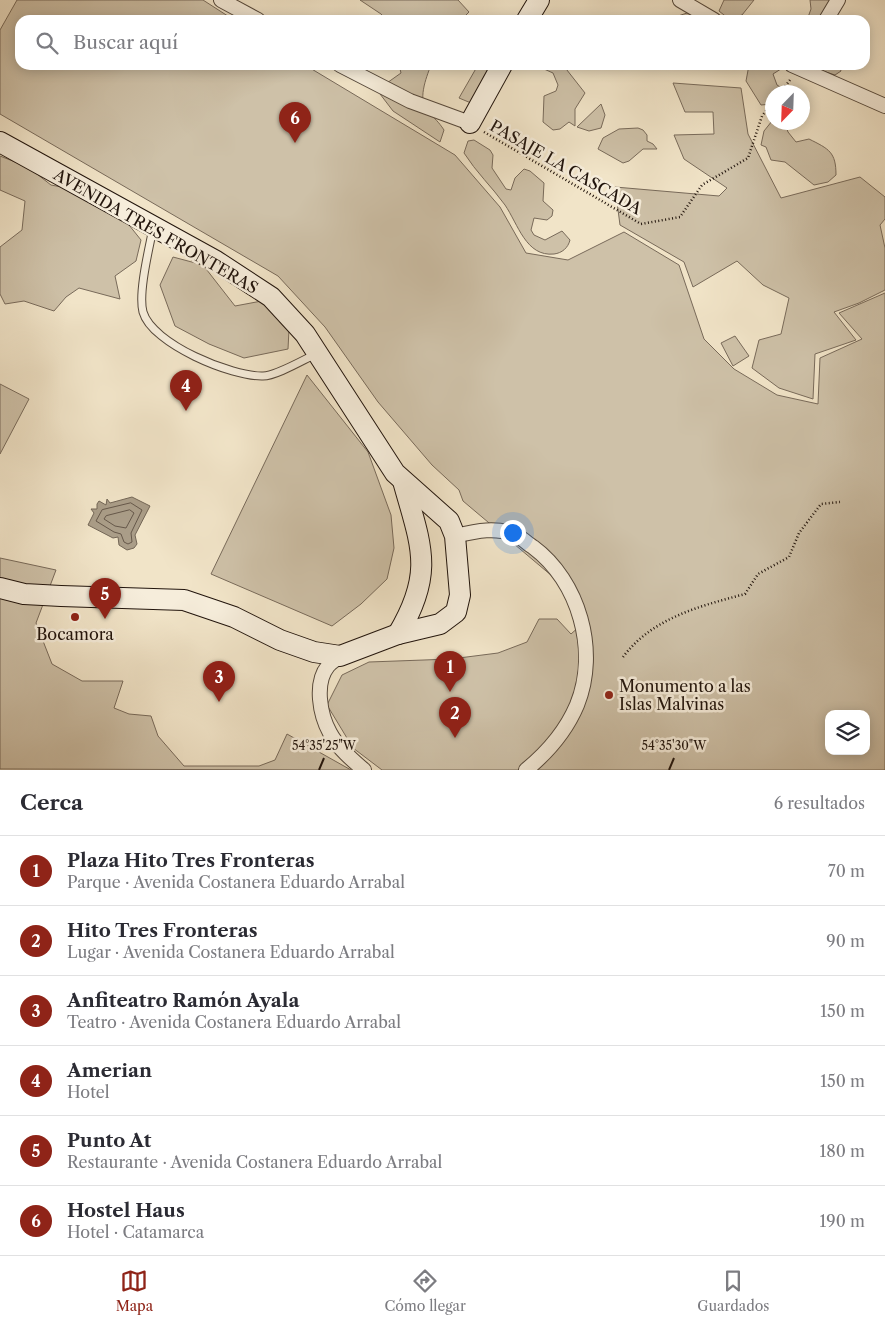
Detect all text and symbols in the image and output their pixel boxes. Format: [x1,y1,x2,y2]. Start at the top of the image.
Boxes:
search box [15,15,870,70]
icon: search [33,29,61,57]
text: Buscar aquí [73,31,178,54]
north arrow [765,85,810,130]
pin: 6 [279,102,311,143]
street label: PASAJE LA CASCADA [487,115,646,219]
street label: AVENIDA TRES FRONTERAS [49,164,262,298]
pin: 4 [170,370,202,411]
your location [500,520,526,546]
pin: 5 [89,578,121,619]
marker: Bocamora [69,611,81,623]
place label: Bocamora [36,624,114,644]
pin: 1 [434,651,466,692]
pin: 3 [203,661,235,702]
place label: Monumento a las Islas Malvinas [619,676,751,714]
marker: Monumento a las Islas Malvinas [603,689,615,701]
pin: 2 [439,697,471,738]
map controls [825,710,870,755]
button: layers [825,710,870,755]
text: 54°35'25"W [292,738,357,753]
text: 54°35'30"W [642,738,707,753]
text: Cerca [20,790,83,815]
text: 6 resultados [774,793,865,813]
text: Plaza Hito Tres Fronteras [67,849,315,872]
text: 1 [32,861,40,881]
text: 70 m [828,861,865,881]
text: Parque · Avenida Costanera Eduardo Arrabal [67,872,405,892]
text: Hito Tres Fronteras [67,919,258,942]
text: 2 [31,931,41,951]
text: 90 m [826,931,865,951]
text: Lugar · Avenida Costanera Eduardo Arrabal [67,942,395,962]
text: Anfiteatro Ramón Ayala [67,989,299,1012]
text: 3 [31,1001,41,1021]
text: 150 m [820,1001,865,1021]
text: Teatro · Avenida Costanera Eduardo Arrabal [67,1012,401,1032]
text: Amerian [67,1059,152,1082]
text: 4 [31,1071,41,1091]
text: 150 m [820,1071,865,1091]
text: Hotel [67,1082,110,1102]
text: Punto At [67,1129,151,1152]
text: 5 [32,1141,40,1161]
text: 180 m [819,1141,865,1161]
text: Restaurante · Avenida Costanera Eduardo Arrabal [67,1152,442,1172]
text: Hostel Haus [67,1199,185,1222]
text: 6 [31,1211,41,1231]
text: 190 m [820,1211,865,1231]
text: Hotel · Catamarca [67,1222,204,1242]
tab: Mapa [116,1267,153,1315]
tab: Cómo llegar [384,1267,466,1315]
tab: Guardados [697,1267,769,1315]

